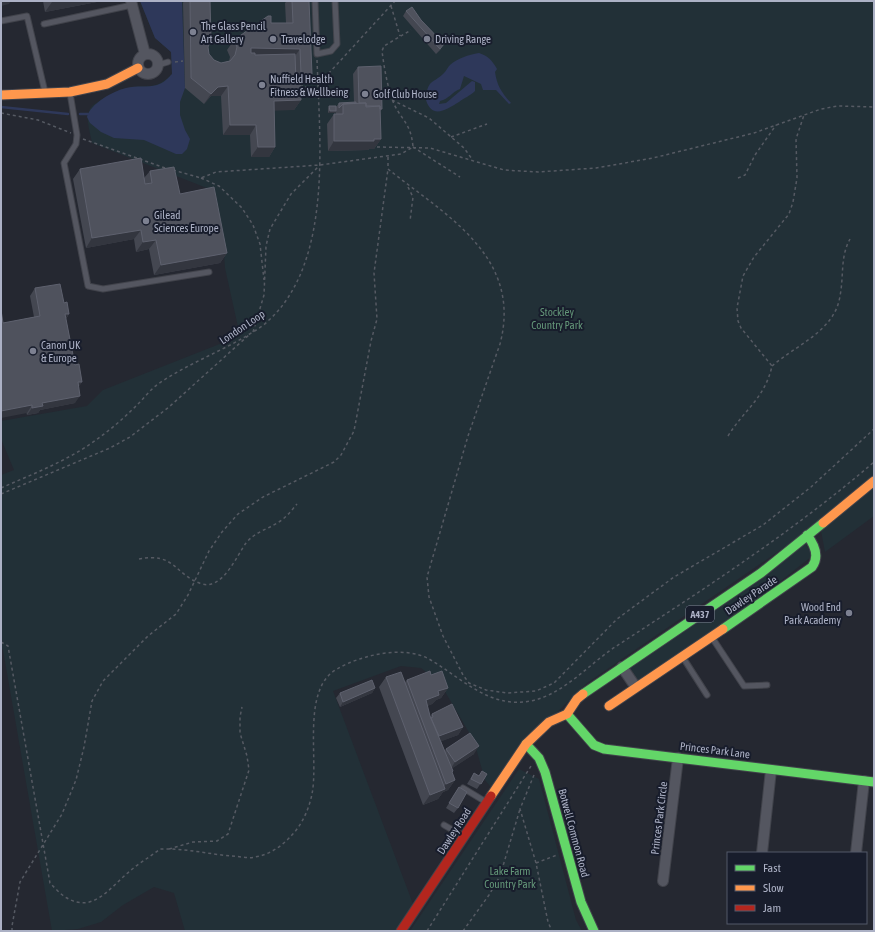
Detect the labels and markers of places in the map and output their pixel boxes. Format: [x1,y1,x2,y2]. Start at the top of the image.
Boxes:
place label: The Glass Pencil Art Gallery [201,20,266,45]
marker: The Glass Pencil Art Gallery [188,27,198,37]
place label: Travelodge [281,33,325,45]
place label: Driving Range [435,33,491,45]
marker: Travelodge [268,34,278,44]
marker: Driving Range [422,34,432,44]
place label: Nuffield Health Fitness & Wellbeing [270,73,349,98]
marker: Nuffield Health Fitness & Wellbeing [257,80,267,90]
place label: Golf Club House [373,88,437,100]
marker: Golf Club House [360,89,370,99]
place label: Gilead Sciences Europe [154,209,219,234]
marker: Gilead Sciences Europe [141,216,151,226]
place label: Canon UK & Europe [41,339,81,364]
marker: Canon UK & Europe [28,346,38,356]
place label: Wood End Park Academy [784,601,841,626]
marker: Wood End Park Academy [844,608,854,618]

